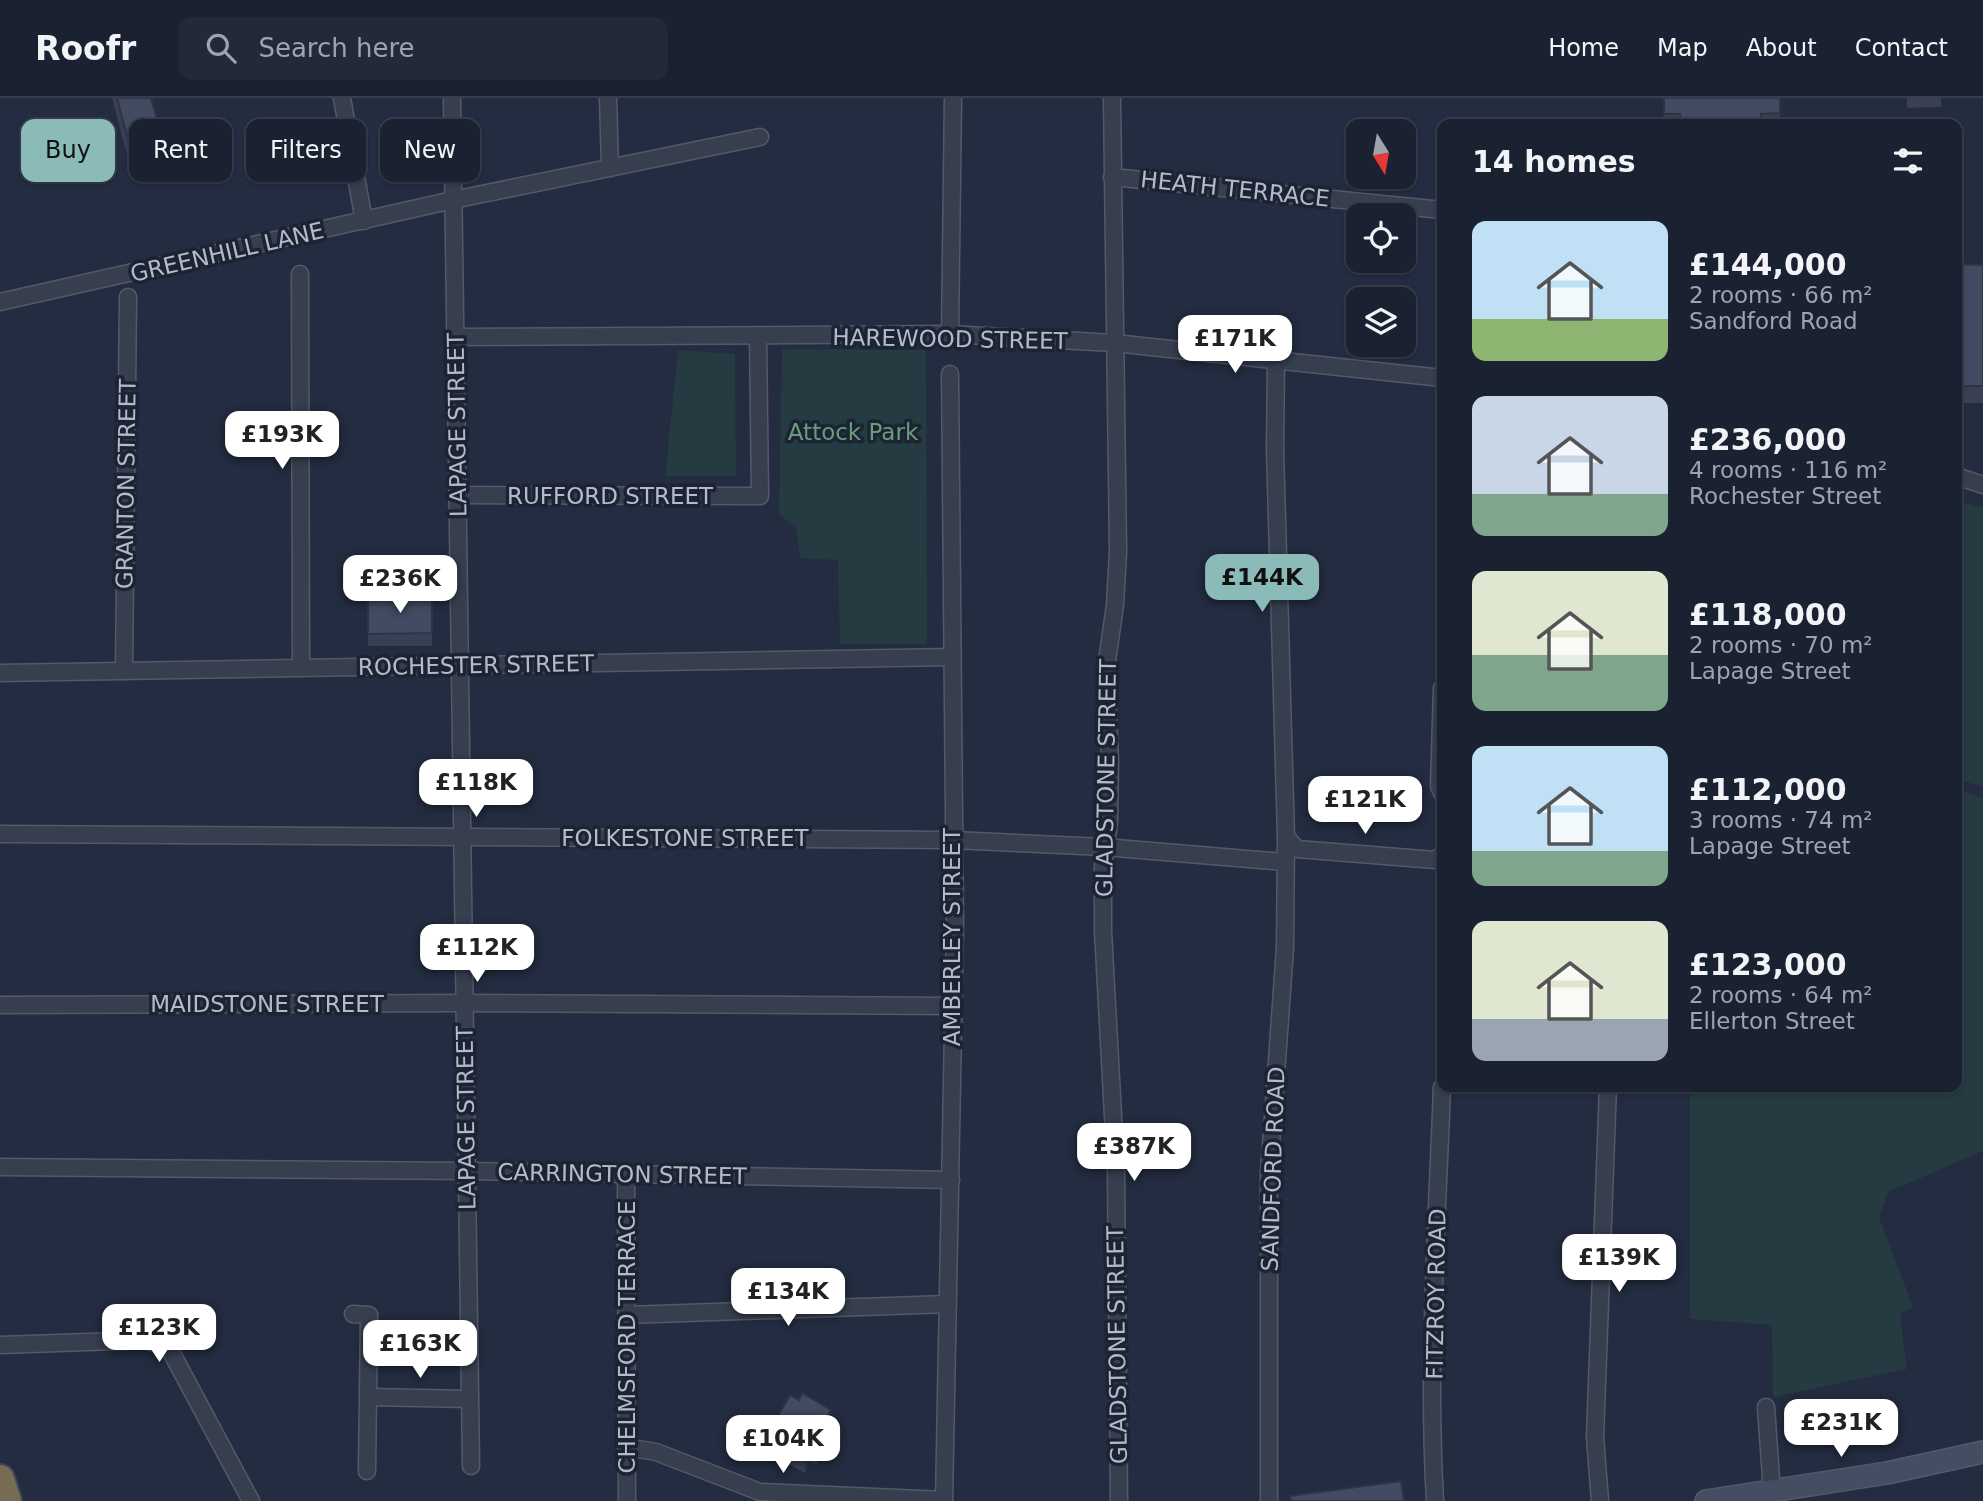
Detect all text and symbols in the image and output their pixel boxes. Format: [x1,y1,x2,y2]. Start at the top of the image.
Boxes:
search box [178,17,668,80]
text: Roofr [35,29,136,68]
icon: search [202,29,240,67]
text: Search here [258,33,415,63]
text: Home [1548,34,1619,62]
text: Map [1657,34,1708,62]
text: About [1746,34,1817,62]
text: Contact [1855,34,1948,62]
chip: Buy [21,119,115,182]
chip: Rent [129,119,232,182]
chip: Filters [246,119,366,182]
chip: New [380,119,480,182]
north arrow [1346,119,1416,189]
map controls [1346,119,1416,357]
icon: filters [1889,142,1927,180]
text: 14 homes [1472,144,1636,179]
street label: HEATH TERRACE [1139,166,1331,212]
button: locate [1346,203,1416,273]
street label: GREENHILL LANE [128,217,326,287]
text: £144,000 [1689,247,1847,282]
icon: home [1528,249,1612,333]
text: 2 rooms · 66 m² [1689,282,1873,308]
button: layers [1346,287,1416,357]
text: Sandford Road [1689,308,1858,334]
pin: £171K [1186,316,1284,375]
street label: HAREWOOD STREET [832,324,1069,354]
text: £171K [1194,325,1276,351]
street label: LAPAGE STREET [442,332,472,517]
street label: GRANTON STREET [111,378,141,589]
pin: £193K [233,412,331,471]
park label: Attock Park [788,419,919,445]
text: £193K [241,421,323,447]
text: £236,000 [1689,422,1847,457]
icon: home [1528,424,1612,508]
text: 4 rooms · 116 m² [1689,457,1887,483]
street label: RUFFORD STREET [507,483,714,509]
text: Rochester Street [1689,483,1881,509]
pin: £144K [1213,554,1311,614]
pin: £236K [351,556,449,615]
text: £144K [1221,564,1303,590]
text: £236K [359,565,441,591]
text: £118,000 [1689,597,1847,632]
icon: home [1528,599,1612,683]
text: 2 rooms · 70 m² [1689,632,1873,658]
street label: ROCHESTER STREET [358,650,595,680]
street label: GLADSTONE STREET [1091,658,1121,897]
text: Lapage Street [1689,658,1851,684]
pin: £118K [427,760,525,819]
text: £118K [435,769,517,795]
text: £112,000 [1689,772,1847,807]
icon: home [1528,774,1612,858]
pin: £121K [1316,776,1414,836]
text: £121K [1324,786,1406,812]
text: 3 rooms · 74 m² [1689,807,1873,833]
street label: FOLKESTONE STREET [561,825,810,851]
street label: AMBERLEY STREET [939,827,965,1046]
text: Lapage Street [1689,833,1851,859]
pin: £112K [428,924,526,984]
text: £112K [436,934,518,960]
text: £123,000 [1689,947,1847,982]
icon: home [1528,949,1612,1033]
text: 2 rooms · 64 m² [1689,982,1873,1008]
street label: MAIDSTONE STREET [150,991,385,1017]
text: Ellerton Street [1689,1008,1855,1034]
street label: LAPAGE STREET [451,1025,481,1210]
street label: SANDFORD ROAD [1256,1066,1290,1272]
pin: £387K [1085,1124,1183,1183]
text: £387K [1093,1133,1175,1159]
street label: CARRINGTON STREET [497,1159,748,1189]
street label: CHELMSFORD TERRACE [614,1200,640,1474]
street label: FITZROY ROAD [1422,1208,1450,1380]
street label: GLADSTONE STREET [1102,1225,1132,1464]
pin: £139K [1570,1234,1668,1294]
text: £139K [1578,1244,1660,1270]
pin: £134K [739,1268,837,1328]
text: £134K [747,1278,829,1304]
pin: £123K [110,1304,208,1364]
text: £123K [118,1314,200,1340]
pin: £163K [371,1320,469,1380]
text: £163K [379,1330,461,1356]
pin: £231K [1792,1400,1890,1459]
text: £231K [1800,1409,1882,1435]
pin: £104K [734,1416,832,1475]
text: £104K [742,1425,824,1451]

